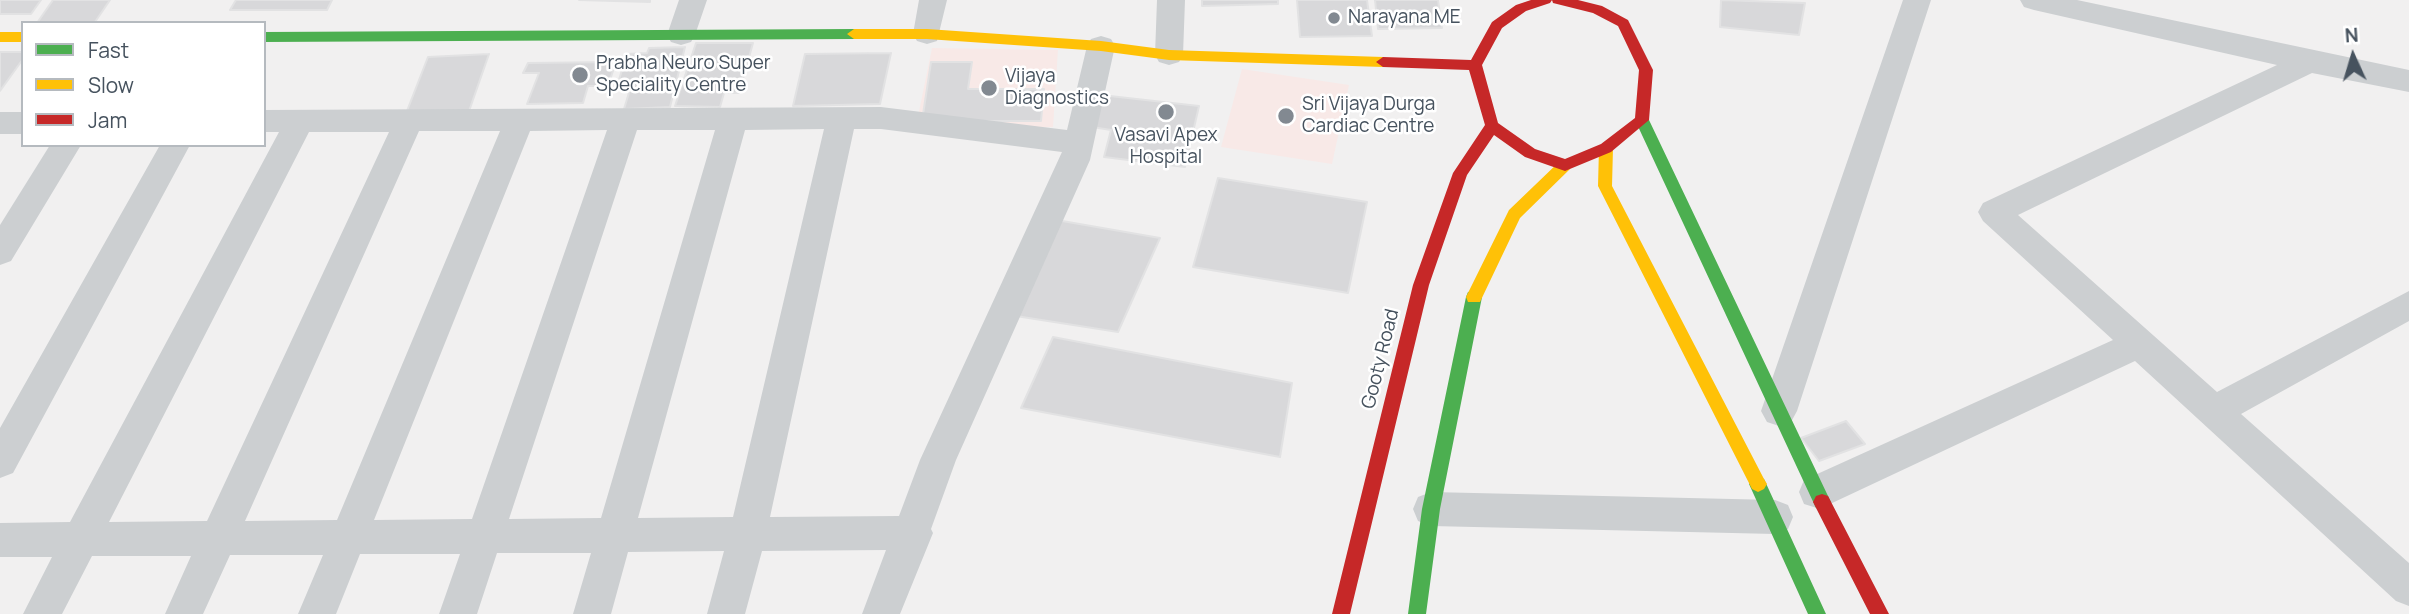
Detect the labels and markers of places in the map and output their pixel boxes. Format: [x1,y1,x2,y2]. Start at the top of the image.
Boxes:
place label: Narayana ME [1348,7,1461,29]
marker: Narayana ME [1326,10,1342,26]
place label: Prabha Neuro Super Speciality Centre [596,53,771,97]
marker: Prabha Neuro Super Speciality Centre [570,65,590,85]
place label: Vijaya Diagnostics [1005,66,1109,110]
marker: Vijaya Diagnostics [979,78,999,98]
place label: Sri Vijaya Durga Cardiac Centre [1302,94,1435,138]
marker: Vasavi Apex Hospital [1156,102,1176,122]
marker: Sri Vijaya Durga Cardiac Centre [1276,106,1296,126]
place label: Vasavi Apex Hospital [1114,125,1218,169]

